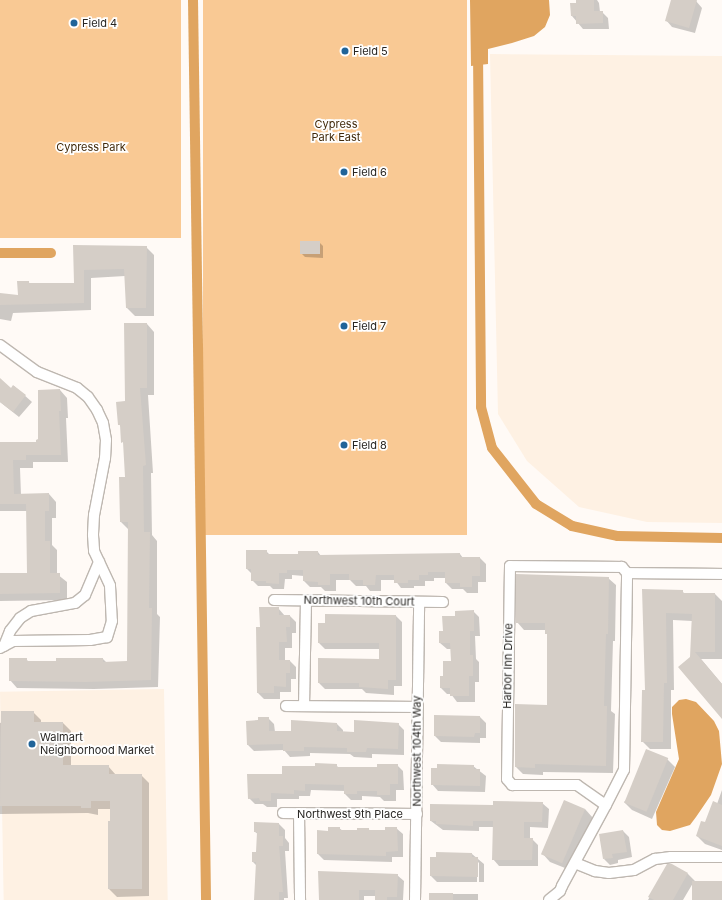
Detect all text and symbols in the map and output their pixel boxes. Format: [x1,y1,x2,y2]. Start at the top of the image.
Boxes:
place label: Field 4 [82,16,117,30]
marker: Field 4 [69,18,79,28]
place label: Field 5 [353,44,388,58]
marker: Field 5 [340,46,350,56]
park label: Cypress Park East [312,118,360,144]
park label: Cypress Park [56,140,126,154]
place label: Field 6 [352,165,387,179]
marker: Field 6 [339,167,349,177]
place label: Field 7 [352,319,386,333]
marker: Field 7 [339,321,349,331]
place label: Field 8 [352,438,387,452]
marker: Field 8 [339,440,349,450]
street label: Northwest 10th Court [303,593,415,609]
street label: Harbor Inn Drive [501,623,515,709]
street label: Northwest 104th Way [410,695,424,807]
place label: Walmart Neighborhood Market [40,731,154,757]
marker: Walmart Neighborhood Market [27,739,37,749]
street label: Northwest 9th Place [297,807,403,821]

